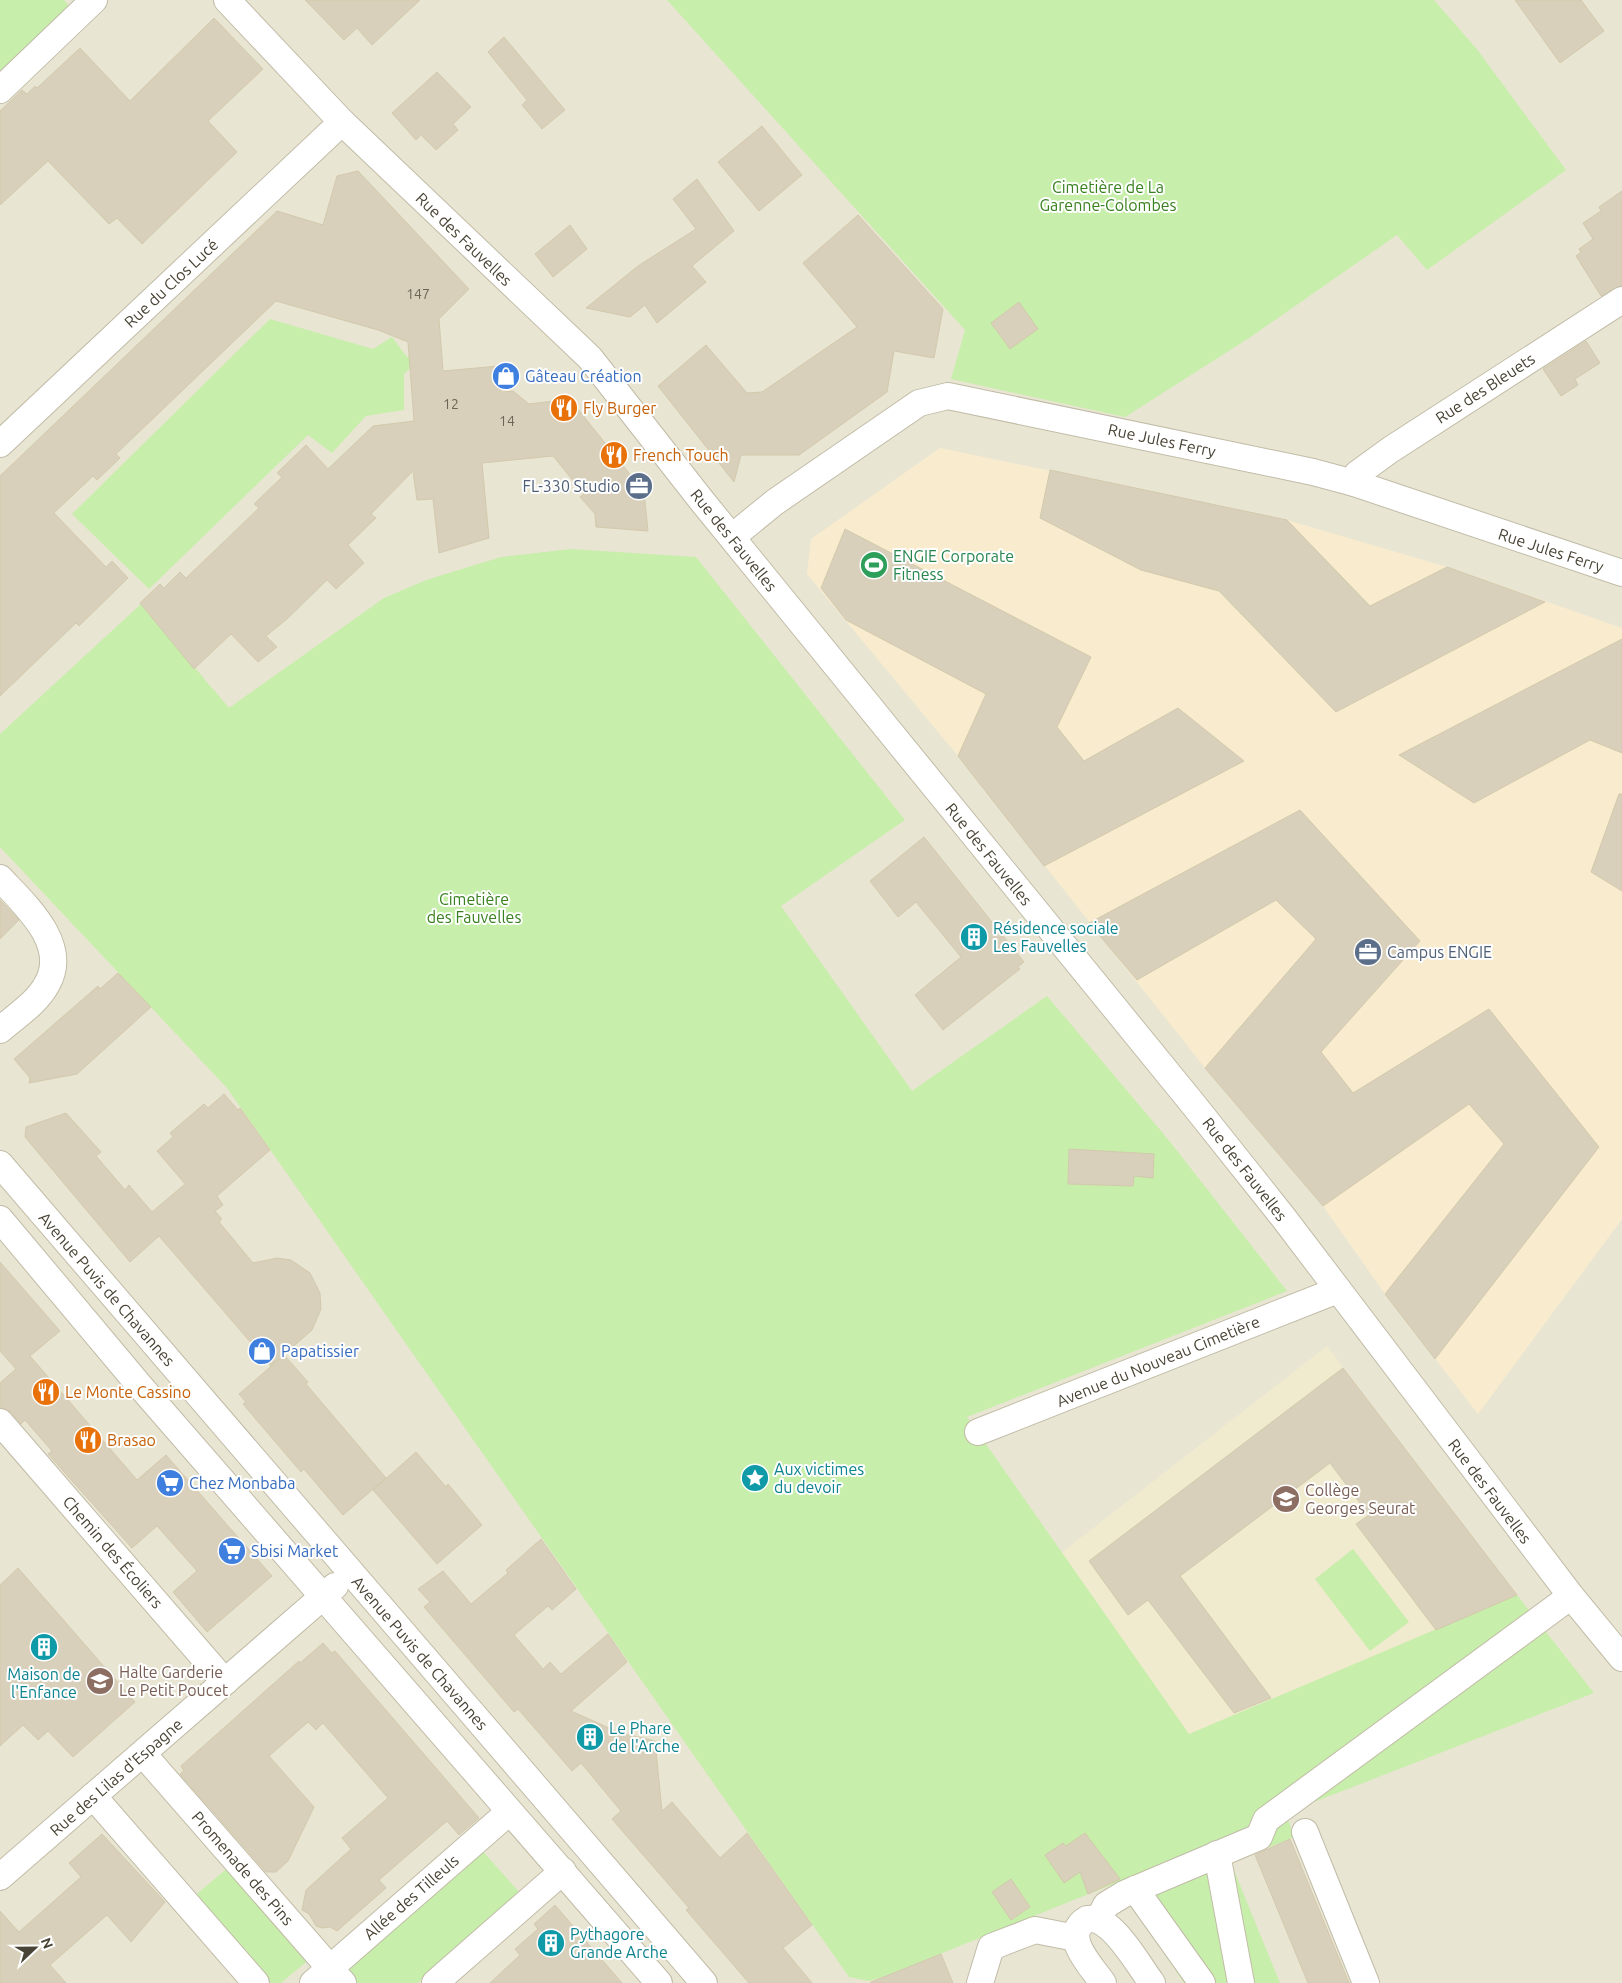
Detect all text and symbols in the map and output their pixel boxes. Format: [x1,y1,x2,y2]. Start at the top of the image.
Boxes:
park label: Cimetière de La Garenne-Colombes [1039,178,1177,214]
street label: Rue des Fauvelles [412,189,516,289]
street label: Rue du Clos Lucé [121,235,221,331]
house number: 147 [406,286,430,302]
street label: Rue des Bleuets [1432,349,1538,427]
shop icon: Gâteau Création [491,361,521,391]
place label: Gâteau Création [525,367,642,385]
restaurant icon: Fly Burger [549,393,579,423]
house number: 12 [443,396,459,412]
place label: Fly Burger [583,399,656,417]
house number: 14 [499,413,515,429]
street label: Rue Jules Ferry [1106,420,1218,460]
restaurant icon: French Touch [599,440,629,470]
place label: French Touch [633,446,729,464]
office icon: FL-330 Studio [624,471,654,501]
place label: FL-330 Studio [523,477,620,495]
street label: Rue des Fauvelles [687,485,781,595]
street label: Rue Jules Ferry [1496,524,1606,576]
place label: ENGIE Corporate Fitness [893,547,1014,583]
sports icon: ENGIE Corporate Fitness [859,550,889,580]
street label: Rue des Fauvelles [942,799,1036,909]
park label: Cimetière des Fauvelles [427,890,521,926]
place label: Résidence sociale Les Fauvelles [993,919,1119,955]
building icon: Résidence sociale Les Fauvelles [959,922,989,952]
office icon: Campus ENGIE [1353,937,1383,967]
place label: Campus ENGIE [1387,943,1492,961]
street label: Rue des Fauvelles [1199,1114,1291,1224]
street label: Avenue Puvis de Chavannes [35,1209,179,1370]
street label: Avenue du Nouveau Cimetière [1054,1312,1262,1410]
shop icon: Papatissier [247,1336,277,1366]
place label: Papatissier [281,1342,359,1360]
restaurant icon: Le Monte Cassino [31,1377,61,1407]
place label: Le Monte Cassino [65,1383,191,1401]
restaurant icon: Brasao [73,1425,103,1455]
place label: Brasao [107,1431,156,1449]
street label: Rue des Fauvelles [1445,1435,1535,1547]
place label: Aux victimes du devoir [774,1460,864,1496]
place icon: Aux victimes du devoir [740,1463,770,1493]
supermarket icon: Chez Monbaba [155,1468,185,1498]
place label: Chez Monbaba [189,1474,295,1492]
place label: Collège Georges Seurat [1305,1481,1416,1517]
school or university icon: Collège Georges Seurat [1271,1484,1301,1514]
street label: Chemin des Écoliers [59,1491,168,1612]
supermarket icon: Sbisi Market [217,1536,247,1566]
place label: Sbisi Market [251,1542,339,1560]
street label: Avenue Puvis de Chavannes [348,1573,492,1734]
building icon: Maison de l'Enfance [29,1632,59,1662]
place label: Halte Garderie Le Petit Poucet [119,1663,229,1699]
place label: Maison de l'Enfance [7,1665,81,1701]
school or university icon: Halte Garderie Le Petit Poucet [85,1666,115,1696]
street label: Rue des Lilas d'Espagne [46,1715,186,1839]
place label: Le Phare de l'Arche [609,1719,680,1755]
building icon: Le Phare de l'Arche [575,1722,605,1752]
street label: Promenade des Pins [189,1807,297,1929]
street label: Allée des Tilleuls [360,1851,462,1943]
north arrow [10,1923,60,1973]
place label: Pythagore Grande Arche [570,1925,668,1961]
building icon: Pythagore Grande Arche [536,1928,566,1958]
text: N [38,1935,56,1951]

